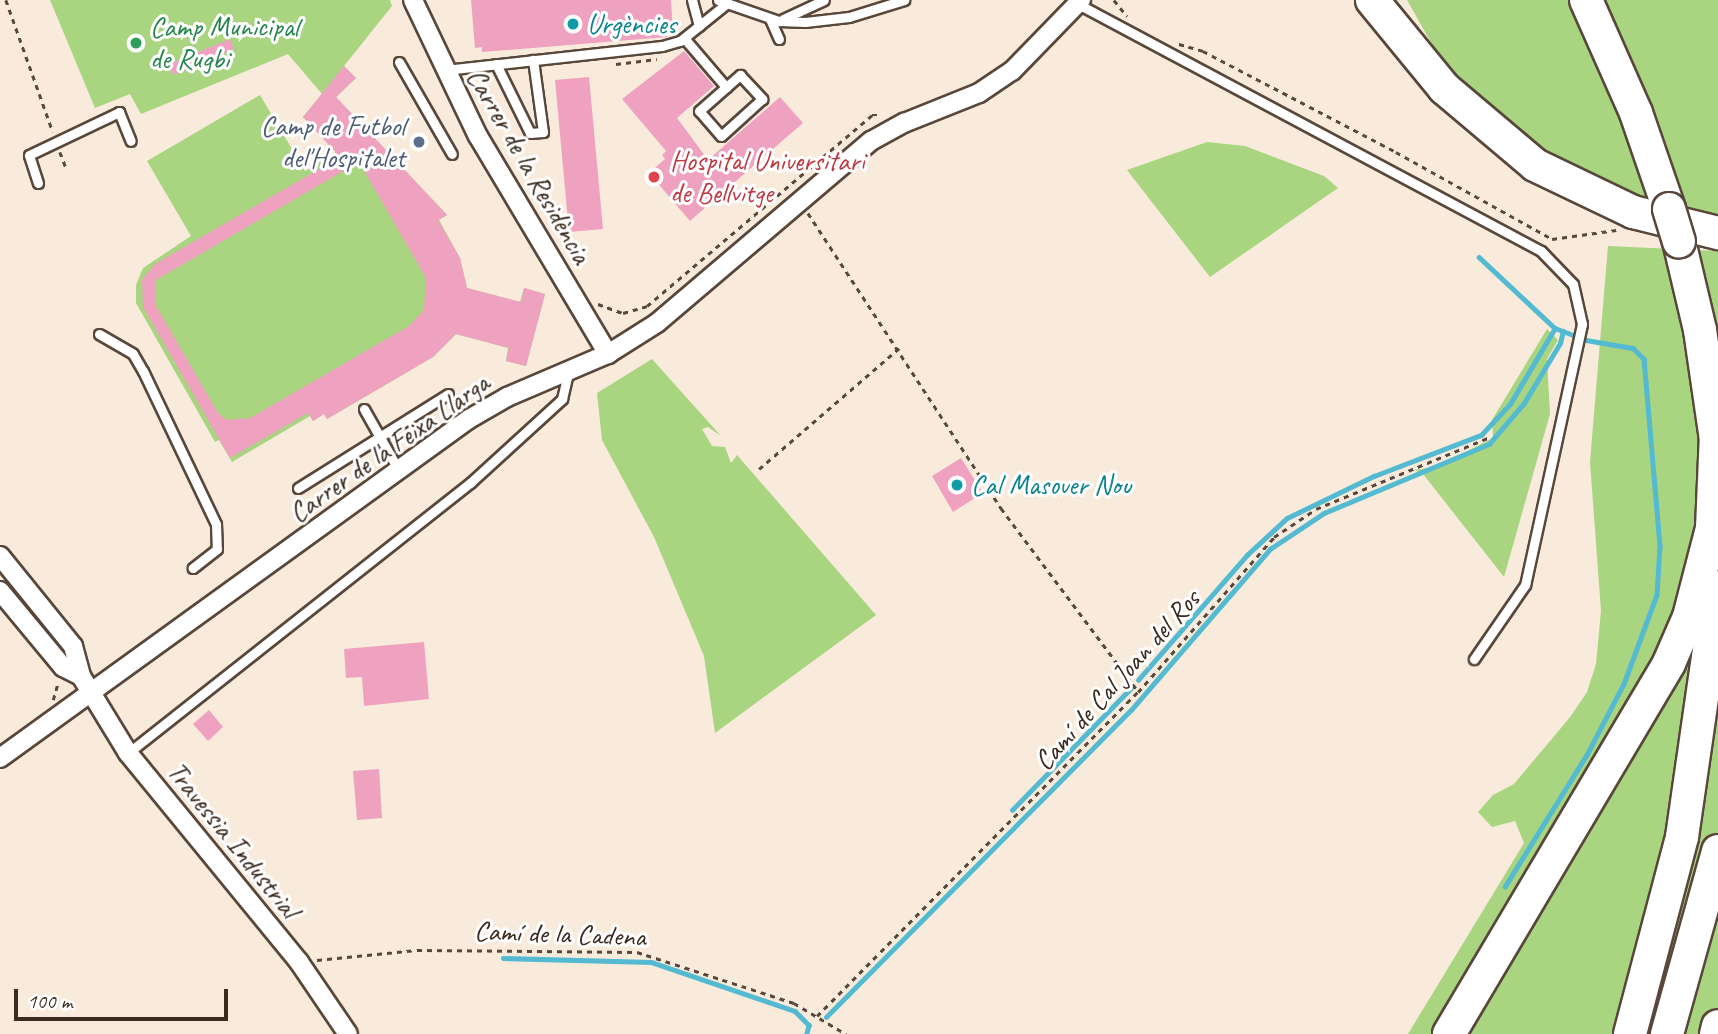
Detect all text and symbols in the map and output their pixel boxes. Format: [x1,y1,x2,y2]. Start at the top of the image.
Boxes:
place label: Urgències [587,7,676,41]
place label: Camp Municipal de Rugbi [150,10,299,76]
marker: Urgències [565,16,581,32]
marker: Camp Municipal de Rugbi [128,35,144,51]
street label: Carrer de la Residència [459,62,599,270]
place label: Camp de Futbol del'Hospitalet [261,109,405,175]
marker: Camp de Futbol del'Hospitalet [411,134,427,150]
place label: Hospital Universitari de Bellvitge [670,144,865,210]
marker: Hospital Universitari de Bellvitge [644,167,664,187]
street label: Carrer de la Feixa Llarga [282,366,496,530]
place label: Cal Masover Nou [971,468,1132,502]
marker: Cal Masover Nou [949,477,965,493]
street label: Camí de Cal Joan del Ros [1027,583,1207,777]
street label: Travessia Industrial [160,756,306,924]
street label: Camí de la Cadena [473,914,647,954]
scale bar [18,974,231,1018]
text: 100 m [27,988,72,1014]

